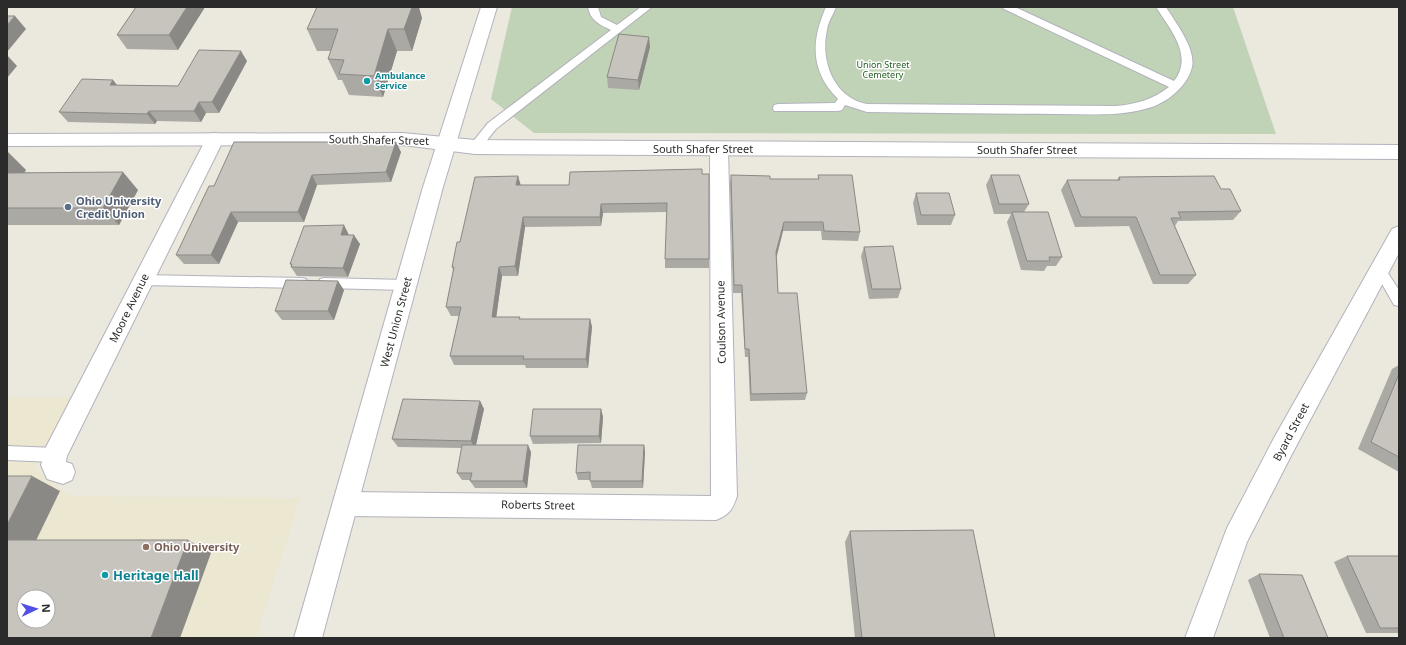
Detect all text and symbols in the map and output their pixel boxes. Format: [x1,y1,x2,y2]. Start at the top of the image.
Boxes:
park label: Union Street Cemetery [857,58,910,81]
place label: Ambulance Service [375,69,425,92]
marker: Ambulance Service [362,76,372,86]
street label: South Shafer Street [329,131,429,148]
street label: South Shafer Street [653,141,753,156]
street label: South Shafer Street [977,142,1077,157]
place label: Ohio University Credit Union [76,193,162,221]
marker: Ohio University Credit Union [63,202,73,212]
street label: Moore Avenue [105,271,152,345]
street label: West Union Street [376,275,415,369]
street label: Coulson Avenue [712,280,729,364]
street label: Byard Street [1269,400,1312,463]
street label: Roberts Street [501,496,575,513]
place label: Ohio University [154,539,240,554]
marker: Ohio University [141,542,151,552]
place label: Heritage Hall [113,566,199,584]
marker: Heritage Hall [100,570,110,580]
north arrow [16,589,56,629]
text: N [39,603,54,613]

